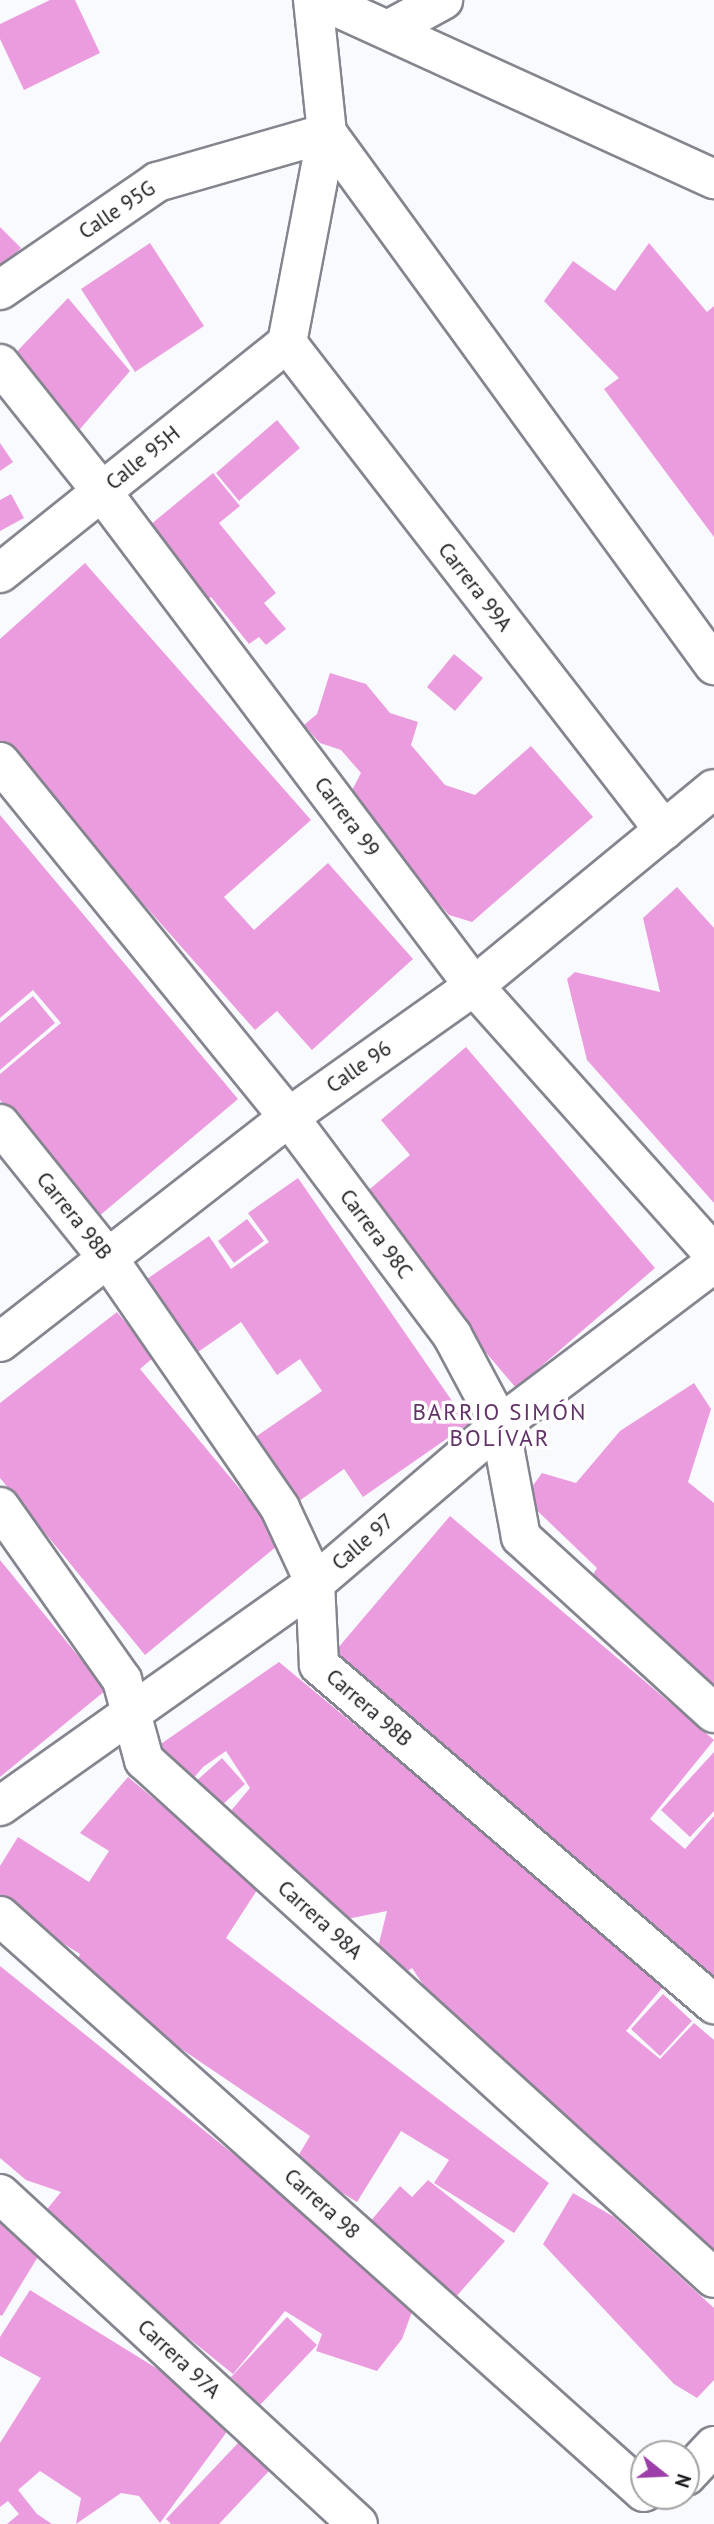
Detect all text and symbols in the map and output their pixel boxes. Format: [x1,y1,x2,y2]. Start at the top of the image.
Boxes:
street label: Calle 95G [74,175,160,245]
street label: Calle 95H [101,421,185,495]
street label: Carrera 99A [433,538,517,636]
street label: Carrera 99 [309,772,385,862]
street label: Calle 96 [322,1036,396,1098]
street label: Carrera 98B [31,1167,117,1265]
street label: Carrera 98C [334,1184,418,1284]
district label: BARRIO SIMÓN BOLÍVAR [414,1398,586,1452]
street label: Calle 97 [327,1508,399,1576]
street label: Carrera 98B [321,1664,417,1752]
street label: Carrera 98A [272,1875,368,1965]
street label: Carrera 98 [279,2164,365,2244]
street label: Carrera 97A [132,2314,226,2404]
north arrow [630,2440,700,2510]
text: N [670,2471,696,2491]

